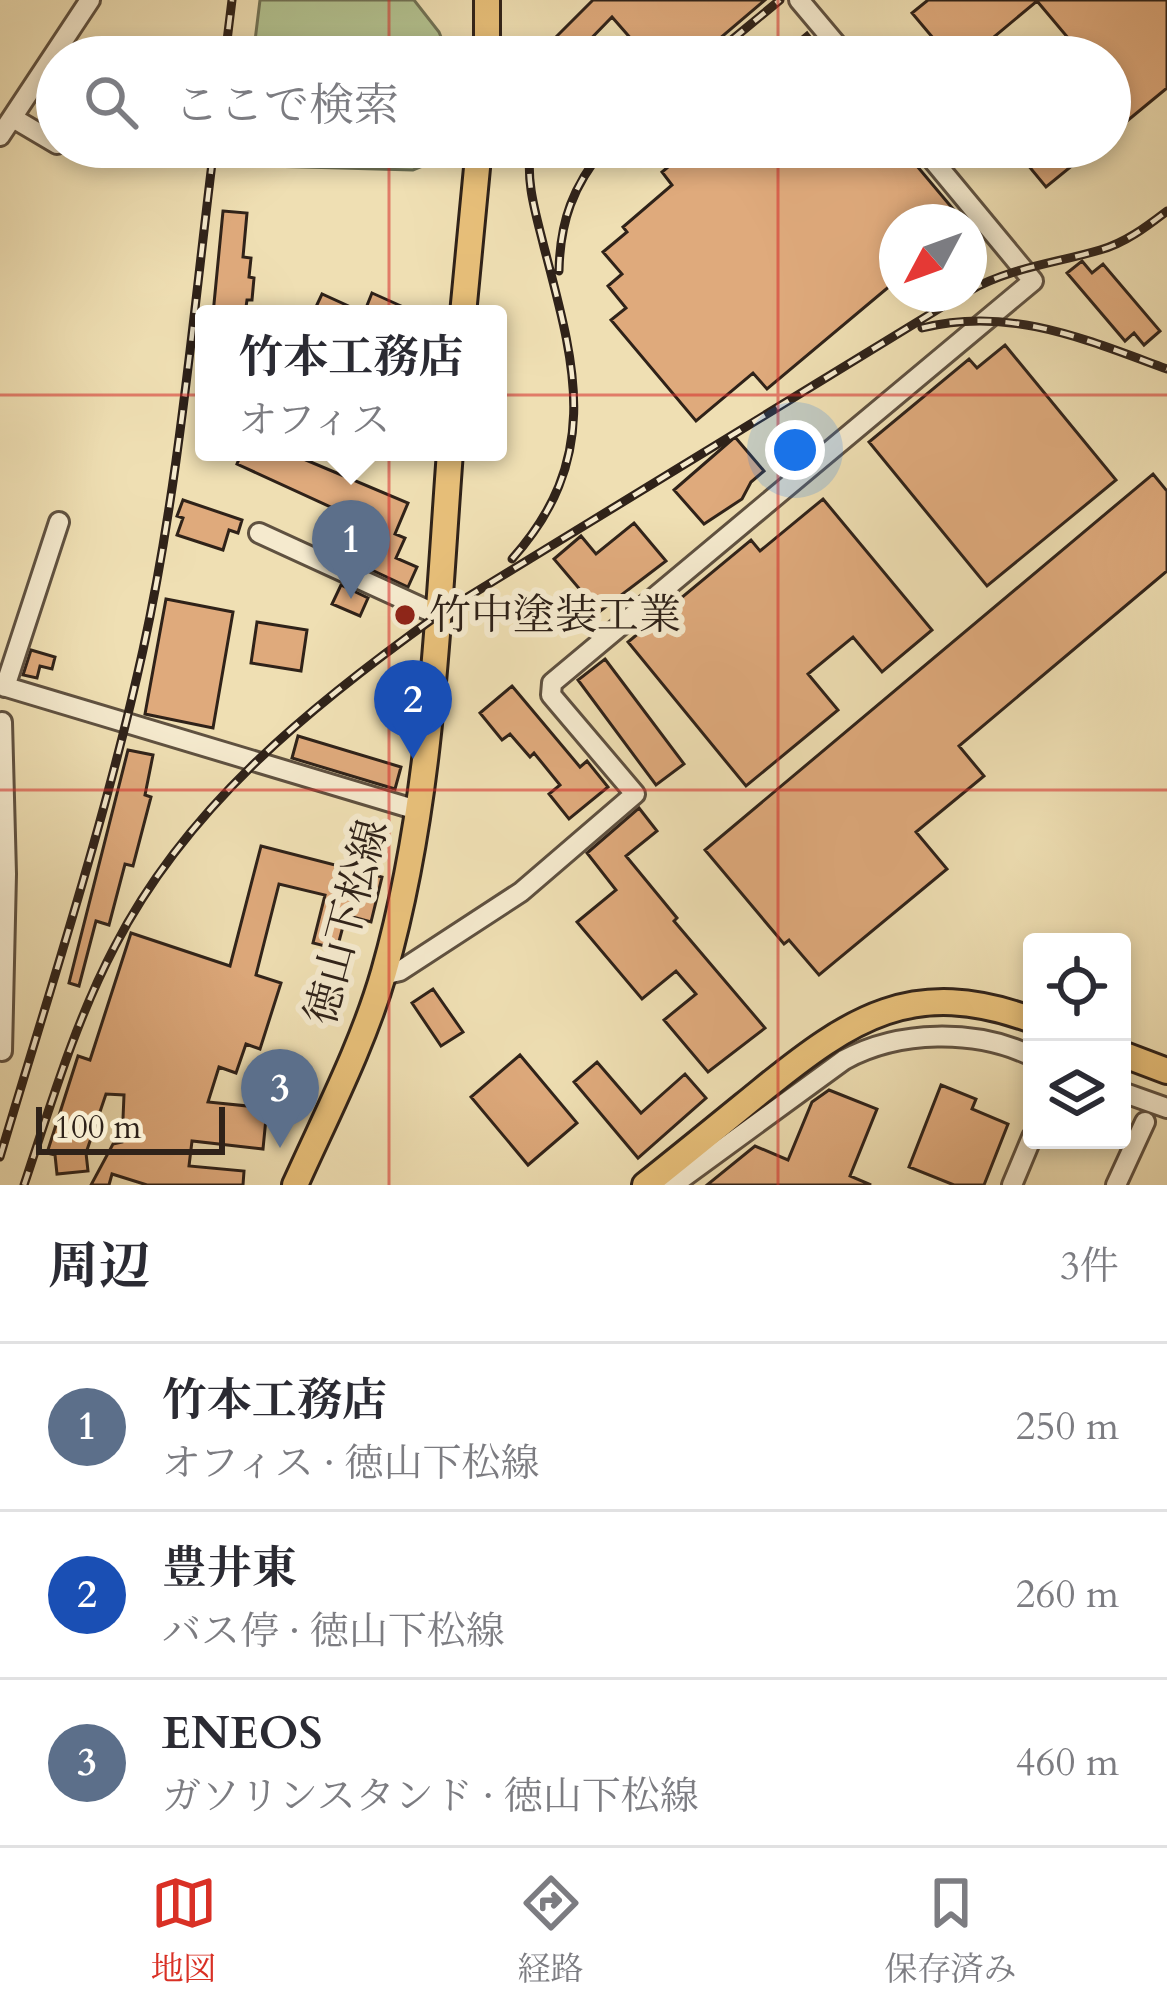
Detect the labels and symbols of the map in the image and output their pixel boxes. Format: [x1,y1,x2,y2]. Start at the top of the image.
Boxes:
north arrow [879,204,987,312]
your location [765,420,825,480]
pin: 1 [312,500,390,599]
place label: 竹中塗装工業 [429,587,681,644]
marker: 竹中塗装工業 [392,602,418,628]
pin: 2 [374,660,452,759]
street label: 徳山下松線 [292,813,402,1031]
pin: 3 [241,1049,319,1148]
scale bar [36,1101,225,1154]

